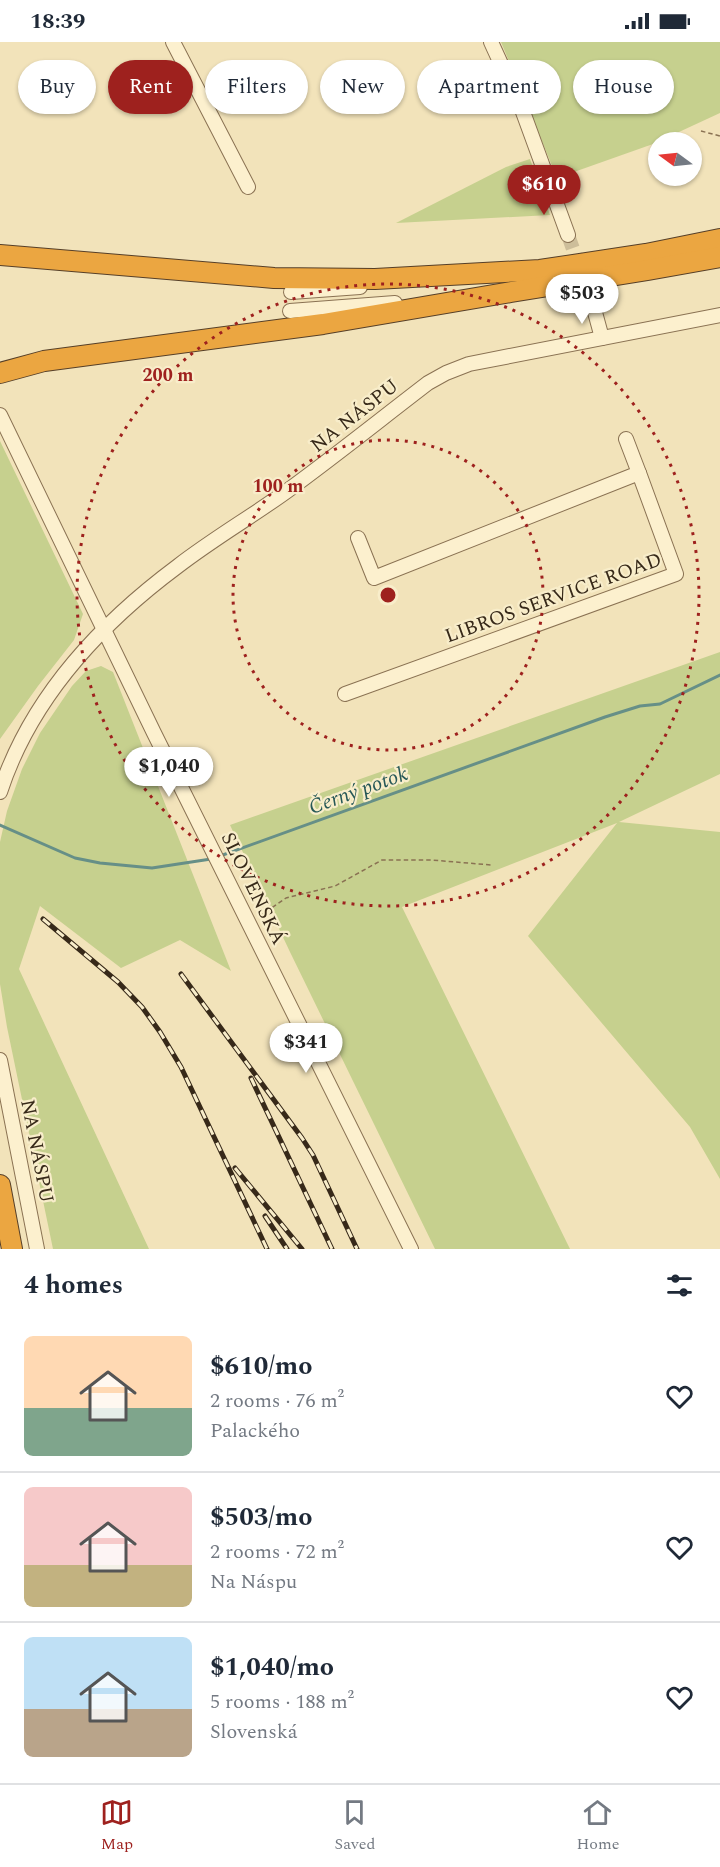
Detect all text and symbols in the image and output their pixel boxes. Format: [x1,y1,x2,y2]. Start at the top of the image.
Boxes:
text: 18:39 [30,5,85,38]
chip: Buy [18,60,96,114]
chip: Rent [108,60,193,114]
chip: Filters [205,60,308,114]
chip: New [320,60,405,114]
chip: Apartment [417,60,561,114]
chip: House [573,60,674,114]
north arrow [648,132,702,186]
map controls [648,132,702,186]
pin: $610 [508,165,580,216]
text: $610 [522,169,566,199]
pin: $503 [546,274,618,325]
text: $503 [560,278,604,308]
text: 200 m [142,362,194,389]
street label: NA NÁSPU [304,372,405,460]
text: 100 m [252,473,304,500]
street label: LIBROS SERVICE ROAD [441,545,666,651]
centre of rings [378,585,398,605]
pin: $1,040 [120,747,218,798]
text: $1,040 [138,751,200,781]
water label: Černý potok [304,758,413,824]
street label: SLOVENSKÁ [213,827,293,950]
pin: $341 [270,1023,342,1074]
text: $341 [284,1027,328,1057]
street label: NA NÁSPU [12,1097,62,1206]
text: 4 homes [24,1265,123,1305]
icon: filters [663,1269,696,1302]
text: $610/mo [210,1346,313,1386]
icon: home [72,1360,144,1432]
icon: heart [663,1380,696,1413]
text: 2 rooms · 76 m² [210,1386,344,1416]
text: Palackého [210,1416,300,1446]
text: $503/mo [210,1497,313,1537]
icon: home [72,1511,144,1583]
icon: heart [663,1531,696,1564]
text: 2 rooms · 72 m² [210,1537,344,1567]
text: Na Náspu [210,1567,297,1597]
text: $1,040/mo [210,1647,334,1687]
icon: home [72,1661,144,1733]
icon: heart [663,1681,696,1714]
text: 5 rooms · 188 m² [210,1687,354,1717]
text: Slovenská [210,1717,298,1747]
tab: Map [100,1796,133,1856]
tab: Saved [334,1796,375,1856]
tab: Home [576,1796,620,1856]

